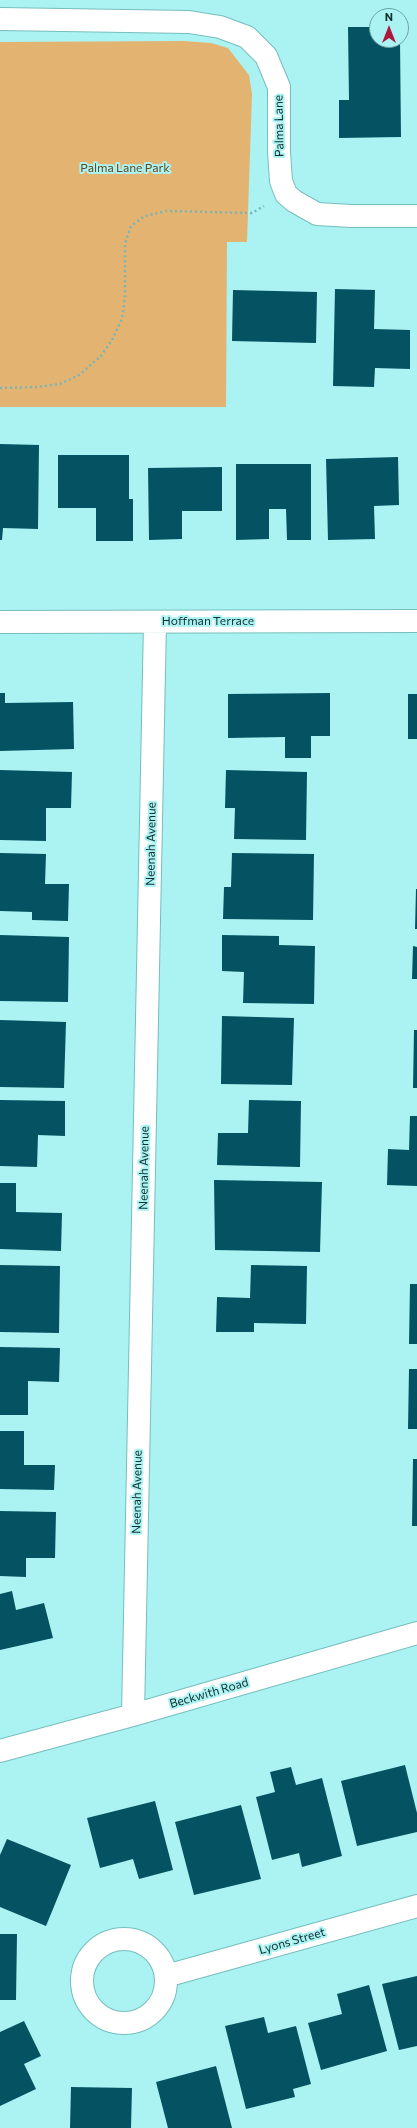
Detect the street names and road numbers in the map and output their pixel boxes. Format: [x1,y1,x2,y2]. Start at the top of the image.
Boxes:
street label: Palma Lane [271,95,287,157]
street label: Hoffman Terrace [162,614,254,628]
street label: Neenah Avenue [143,802,159,886]
street label: Neenah Avenue [136,1126,152,1210]
street label: Neenah Avenue [129,1450,145,1534]
street label: Beckwith Road [168,1675,250,1711]
street label: Lyons Street [257,1925,327,1957]

